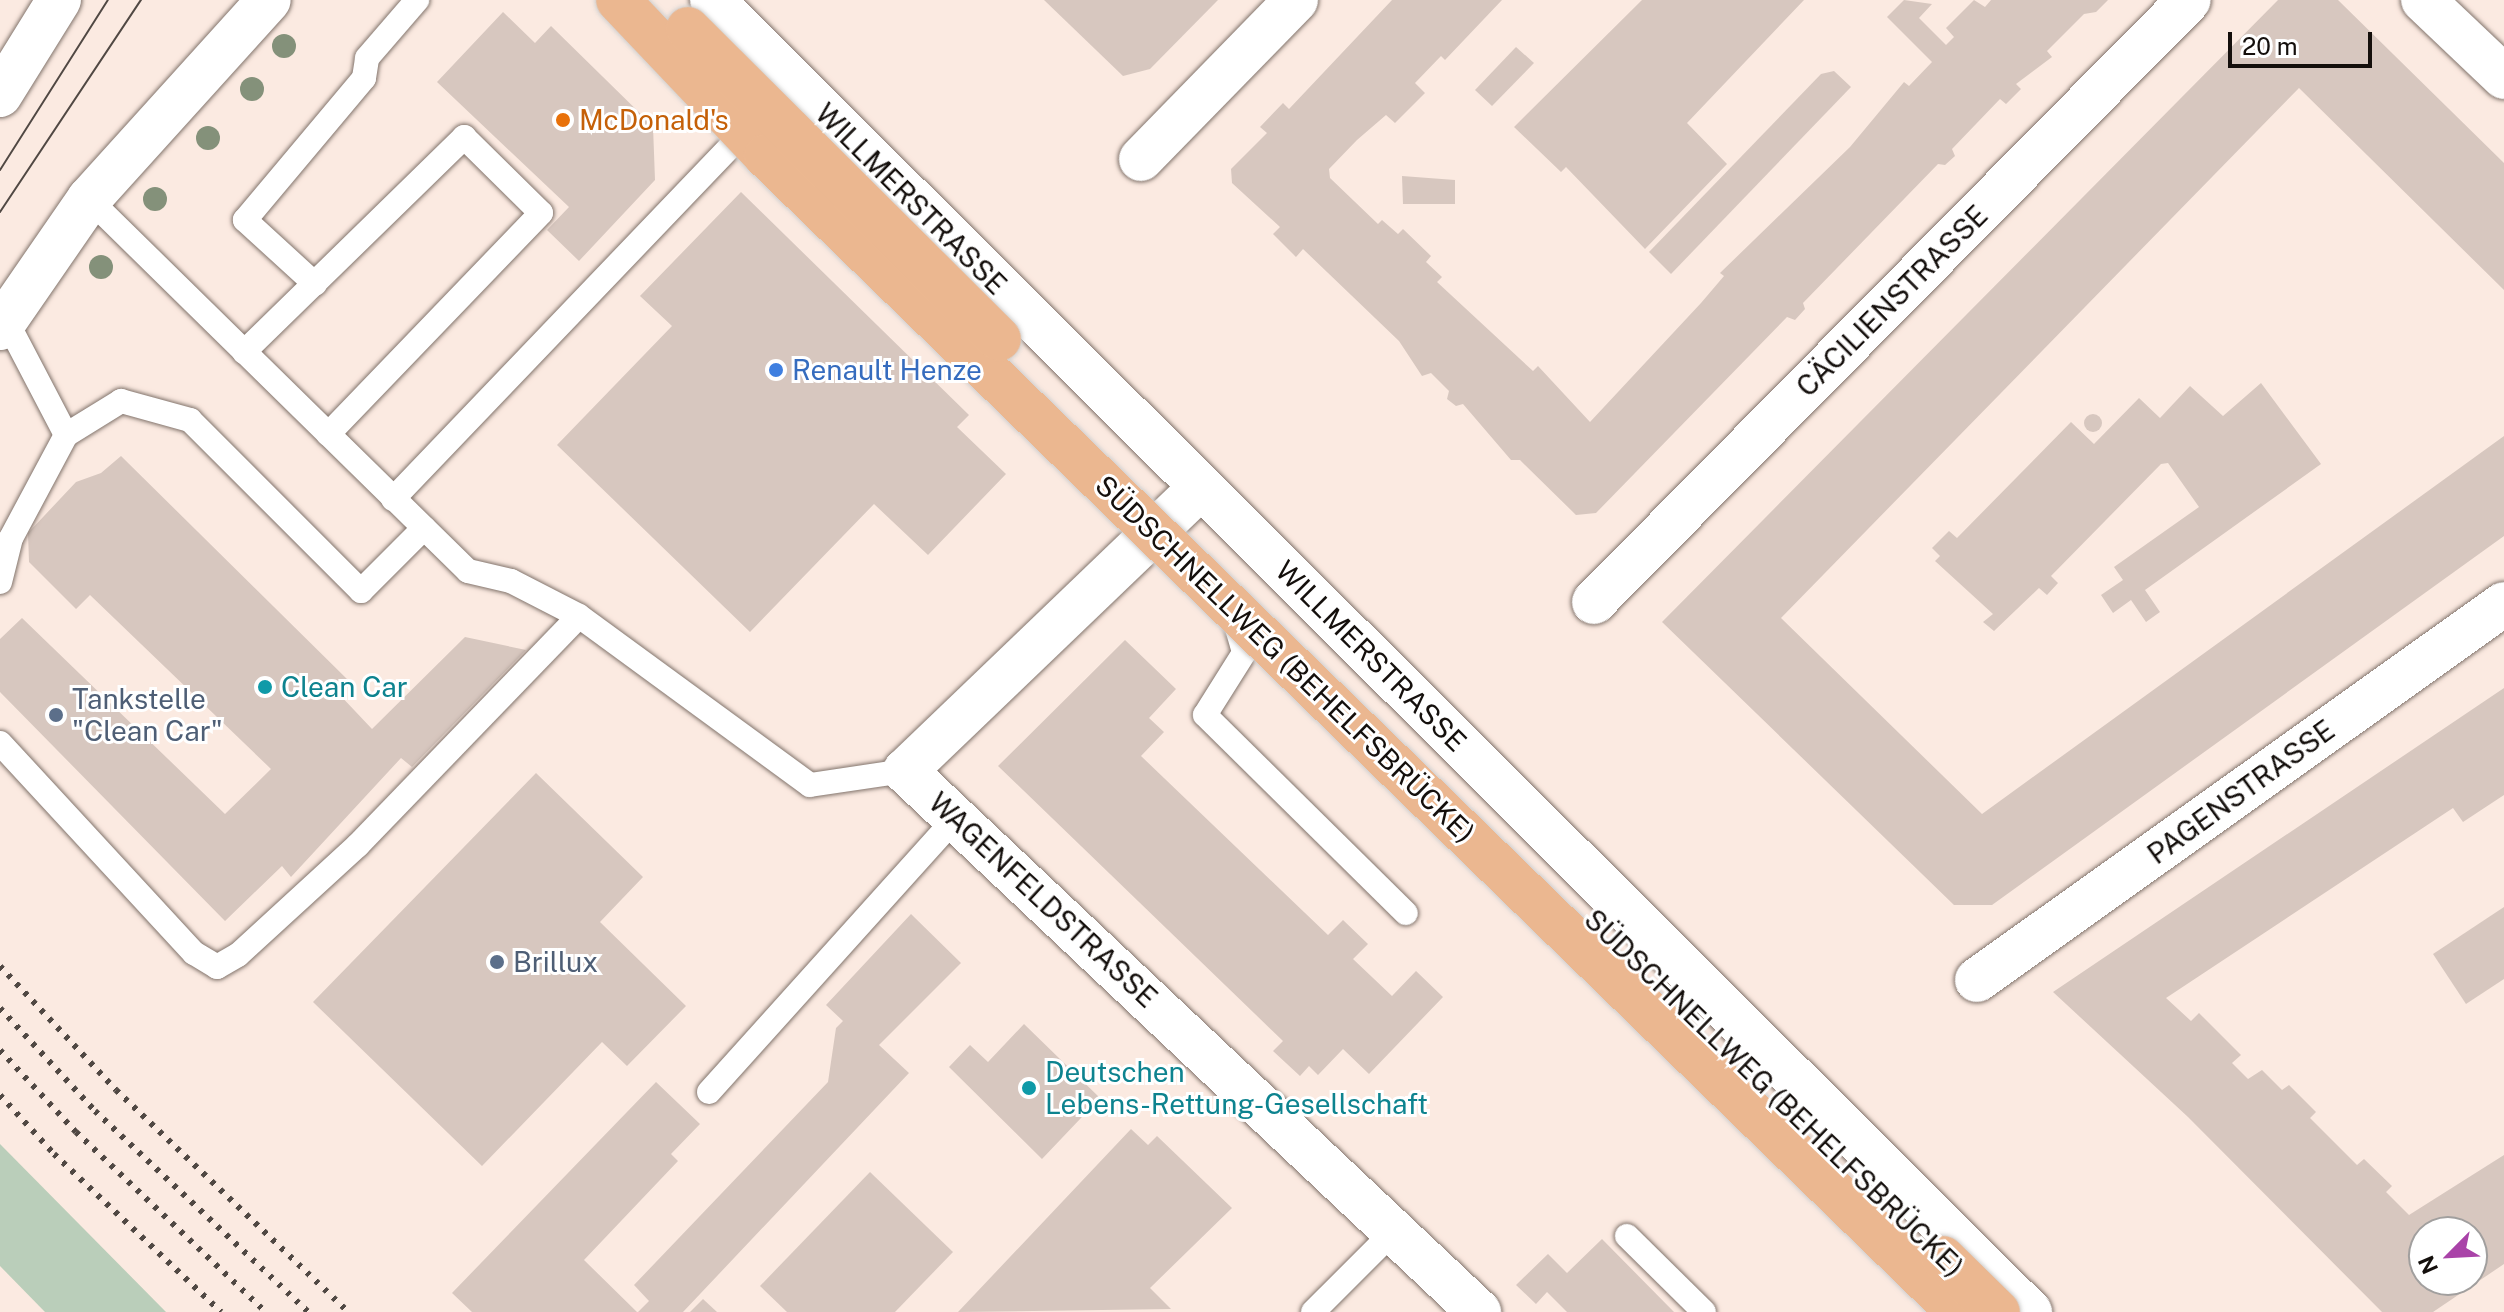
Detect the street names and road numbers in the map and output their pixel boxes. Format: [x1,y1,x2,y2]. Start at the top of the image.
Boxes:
street label: WILLMERSTRASSE [809,97,1013,301]
street label: CÄCILIENSTRASSE [1790,199,1994,403]
street label: SÜDSCHNELLWEG (BEHELFSBRÜCKE) [1088,468,1482,850]
street label: WILLMERSTRASSE [1269,554,1473,758]
street label: PAGENSTRASSE [2141,713,2341,871]
street label: WAGENFELDSTRASSE [922,786,1164,1014]
street label: SÜDSCHNELLWEG (BEHELFSBRÜCKE) [1577,902,1971,1284]

